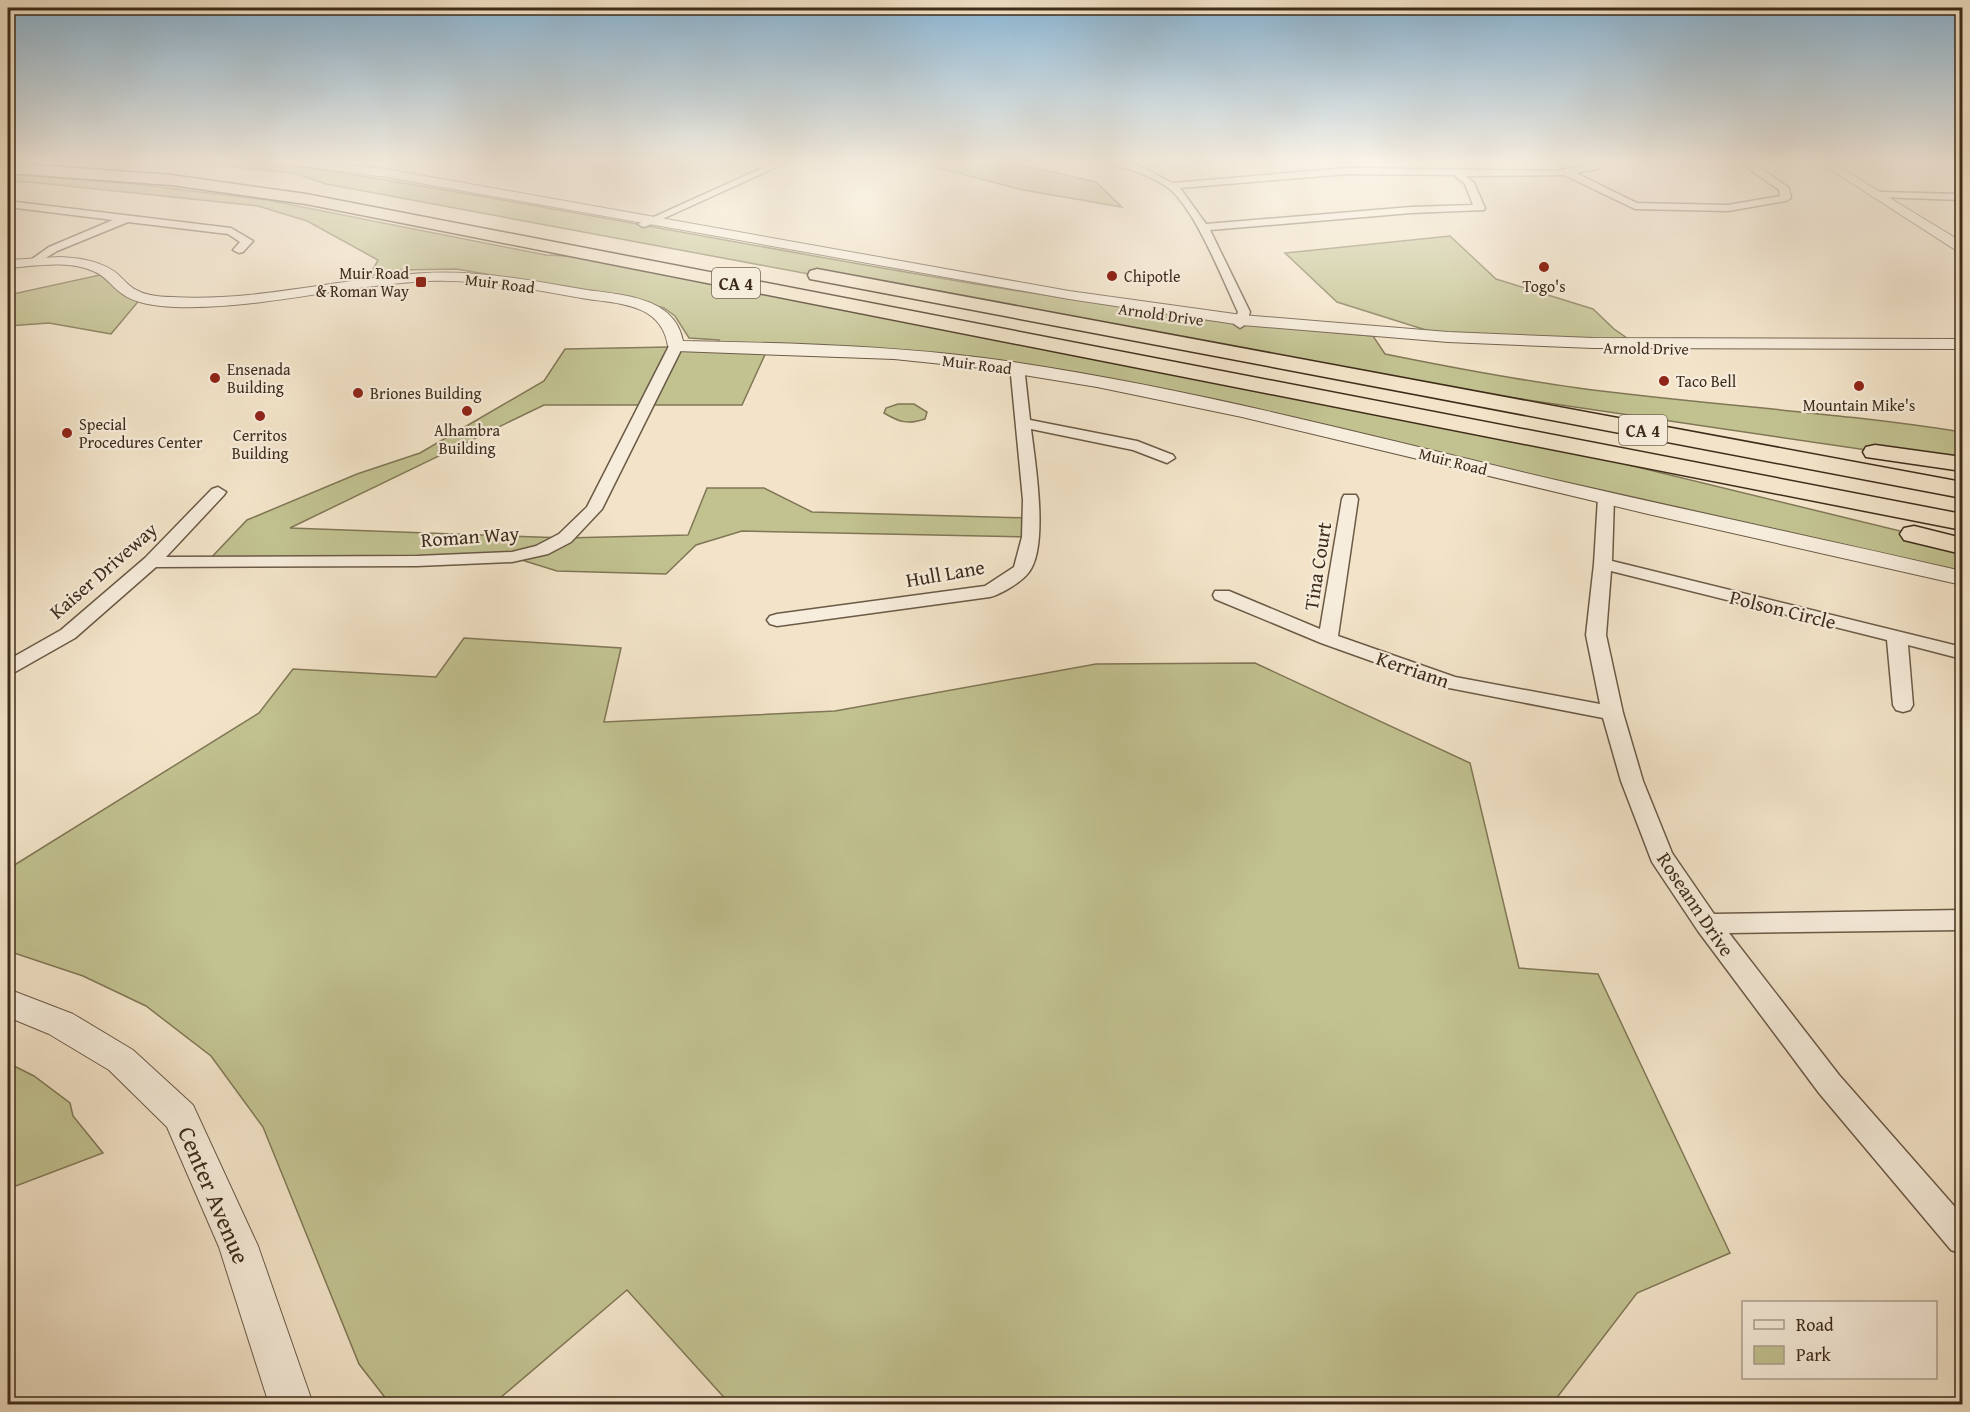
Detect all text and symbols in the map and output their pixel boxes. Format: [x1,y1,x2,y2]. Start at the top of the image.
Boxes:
marker: Togo's [1537,260,1551,274]
place label: Muir Road & Roman Way [316,261,409,303]
place label: Chipotle [1124,264,1181,288]
street label: Muir Road [464,267,537,299]
road number: CA 4 [712,268,760,298]
marker: Chipotle [1105,269,1119,283]
place label: Togo's [1522,274,1566,298]
marker: Muir Road & Roman Way [414,275,428,289]
street label: Arnold Drive [1117,296,1205,332]
street label: Arnold Drive [1603,335,1689,361]
street label: Muir Road [941,348,1014,380]
place label: Ensenada Building [227,357,291,399]
place label: Taco Bell [1676,369,1737,393]
marker: Ensenada Building [208,371,222,385]
marker: Taco Bell [1657,374,1671,388]
marker: Mountain Mike's [1852,379,1866,393]
place label: Briones Building [370,381,481,405]
marker: Briones Building [351,386,365,400]
place label: Mountain Mike's [1803,393,1915,417]
marker: Alhambra Building [460,404,474,418]
marker: Cerritos Building [253,409,267,423]
place label: Special Procedures Center [79,412,203,454]
road number: CA 4 [1619,415,1667,445]
place label: Alhambra Building [434,418,500,460]
place label: Cerritos Building [232,423,288,465]
marker: Special Procedures Center [60,426,74,440]
street label: Muir Road [1416,441,1490,481]
street label: Kaiser Driveway [43,515,164,625]
street label: Roman Way [420,518,520,554]
street label: Tina Court [1296,520,1338,612]
street label: Hull Lane [903,552,987,594]
street label: Polson Circle [1727,582,1839,636]
street label: Kerriann [1373,643,1453,695]
street label: Roseann Drive [1650,846,1742,962]
street label: Center Avenue [169,1121,259,1269]
legend [1742,1301,1937,1379]
text: Road [1796,1311,1834,1338]
text: Park [1796,1341,1832,1368]

